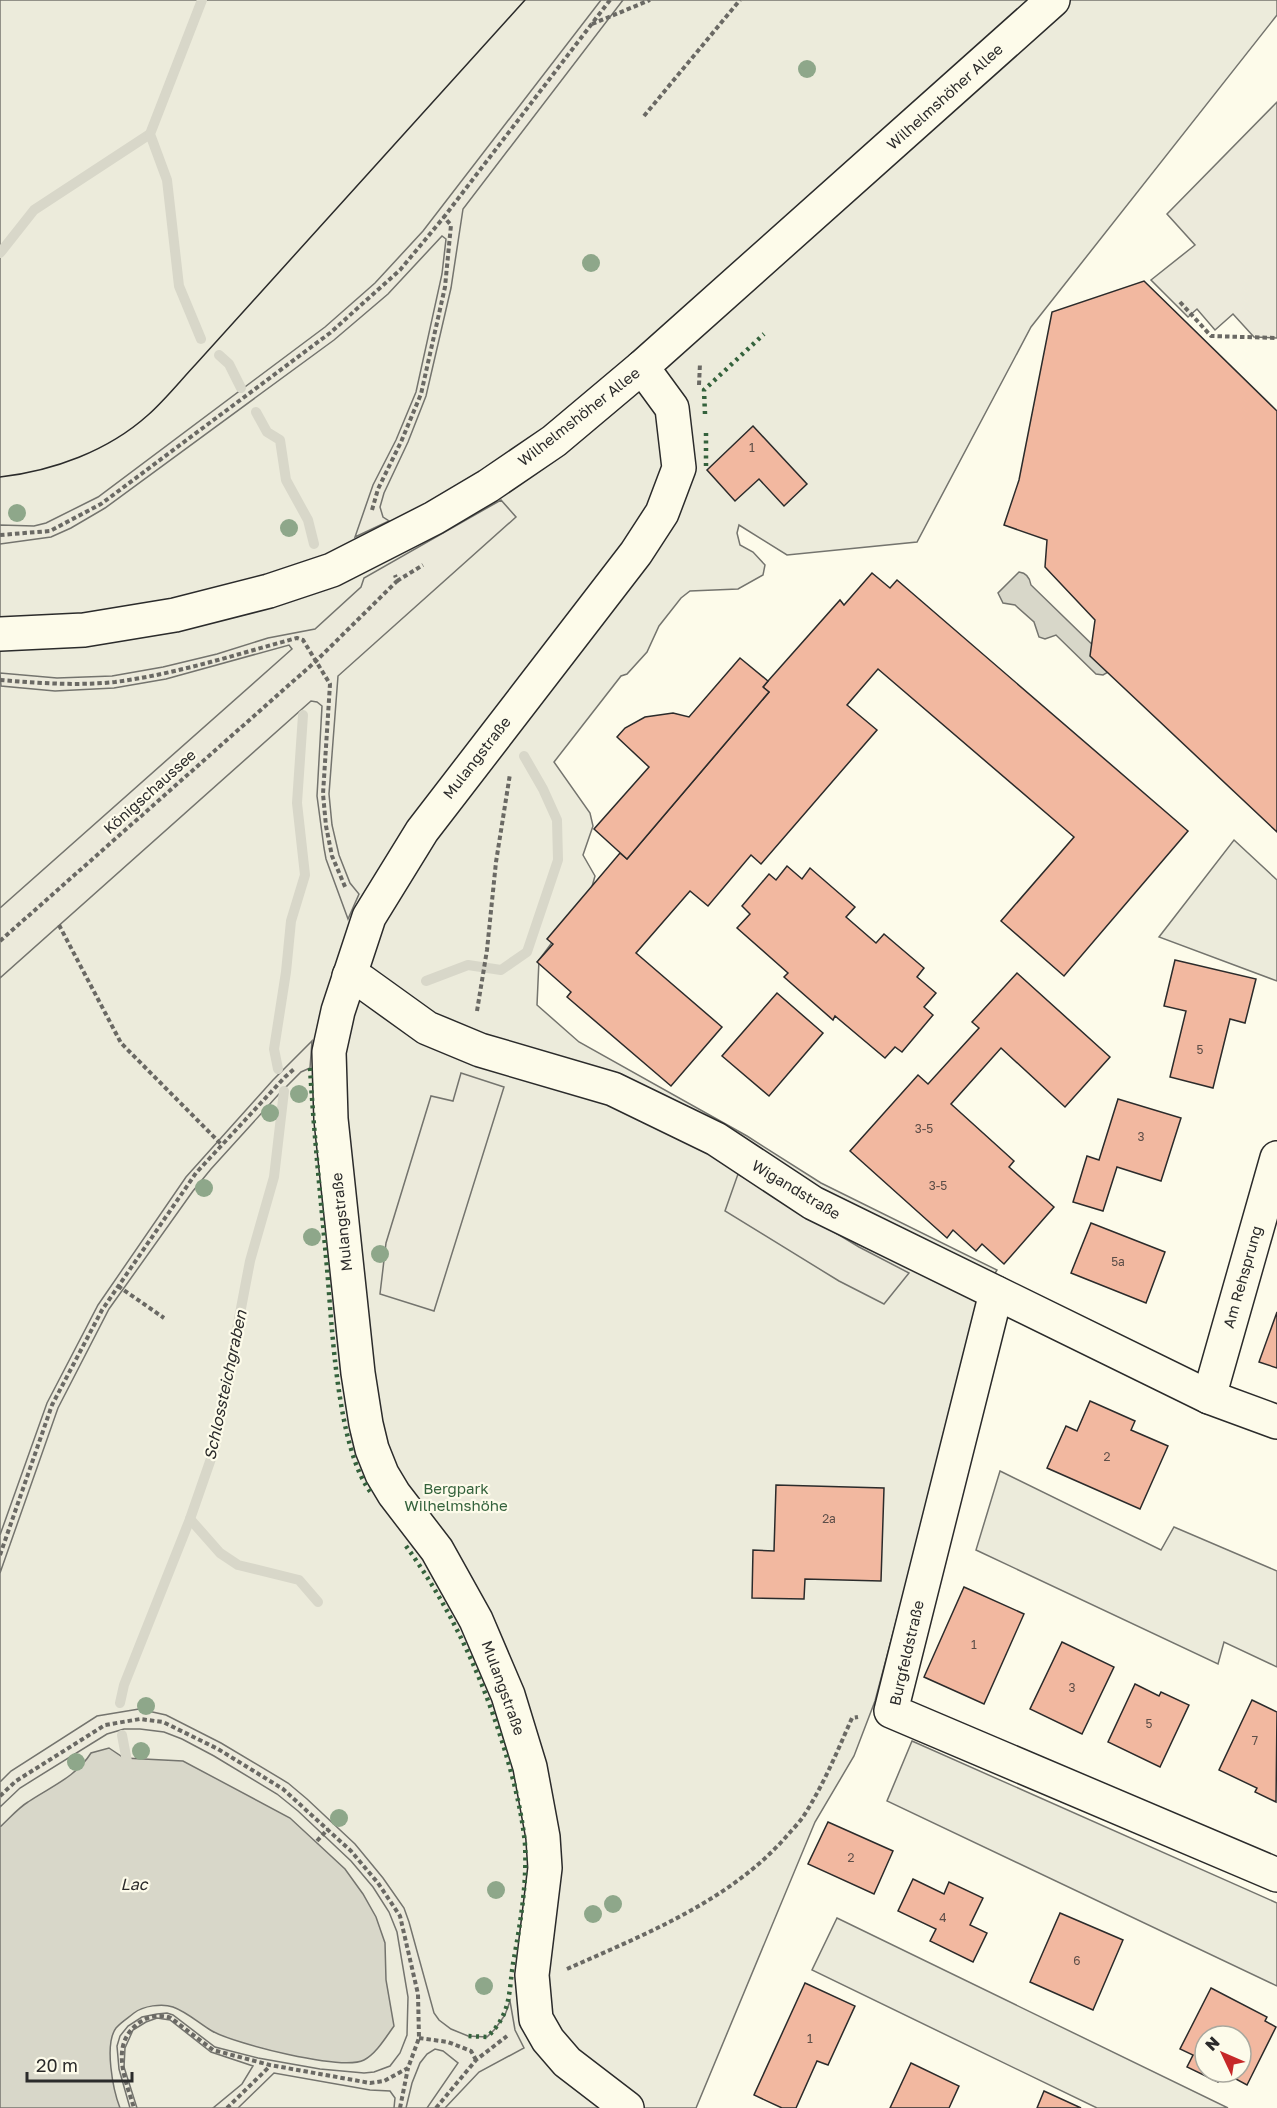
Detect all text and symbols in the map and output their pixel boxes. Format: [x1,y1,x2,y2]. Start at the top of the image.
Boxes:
street label: Wilhelmshöher Allee [883,39,1006,153]
street label: Wilhelmshöher Allee [514,363,643,469]
house number: 1 [749,440,755,455]
street label: Mulangstraße [439,713,514,802]
street label: Königschaussee [100,745,199,837]
house number: 5 [1197,1042,1204,1057]
house number: 3-5 [915,1121,933,1136]
house number: 3 [1137,1129,1145,1144]
street label: Wigandstraße [749,1156,844,1223]
street label: Mulangstraße [327,1172,355,1272]
house number: 3-5 [929,1178,947,1193]
street label: Am Rehsprung [1219,1223,1265,1330]
house number: 5a [1111,1254,1125,1269]
water label: Schlossteichgraben [199,1307,251,1462]
house number: 2 [1104,1449,1111,1464]
park label: Bergpark Wilhelmshöhe [404,1479,508,1514]
house number: 2a [822,1511,836,1526]
street label: Burgfeldstraße [885,1598,927,1707]
house number: 1 [971,1637,977,1652]
street label: Mulangstraße [479,1638,529,1738]
house number: 3 [1068,1680,1076,1695]
house number: 5 [1146,1716,1153,1731]
house number: 7 [1252,1733,1258,1748]
house number: 2 [848,1850,855,1865]
water label: Lac [120,1874,149,1894]
house number: 4 [939,1910,947,1925]
house number: 6 [1073,1953,1081,1968]
north arrow [1193,2024,1253,2084]
house number: 1 [807,2031,813,2046]
text: N [1201,2032,1224,2055]
scale bar [27,2045,132,2083]
text: 20 m [36,2054,78,2076]

